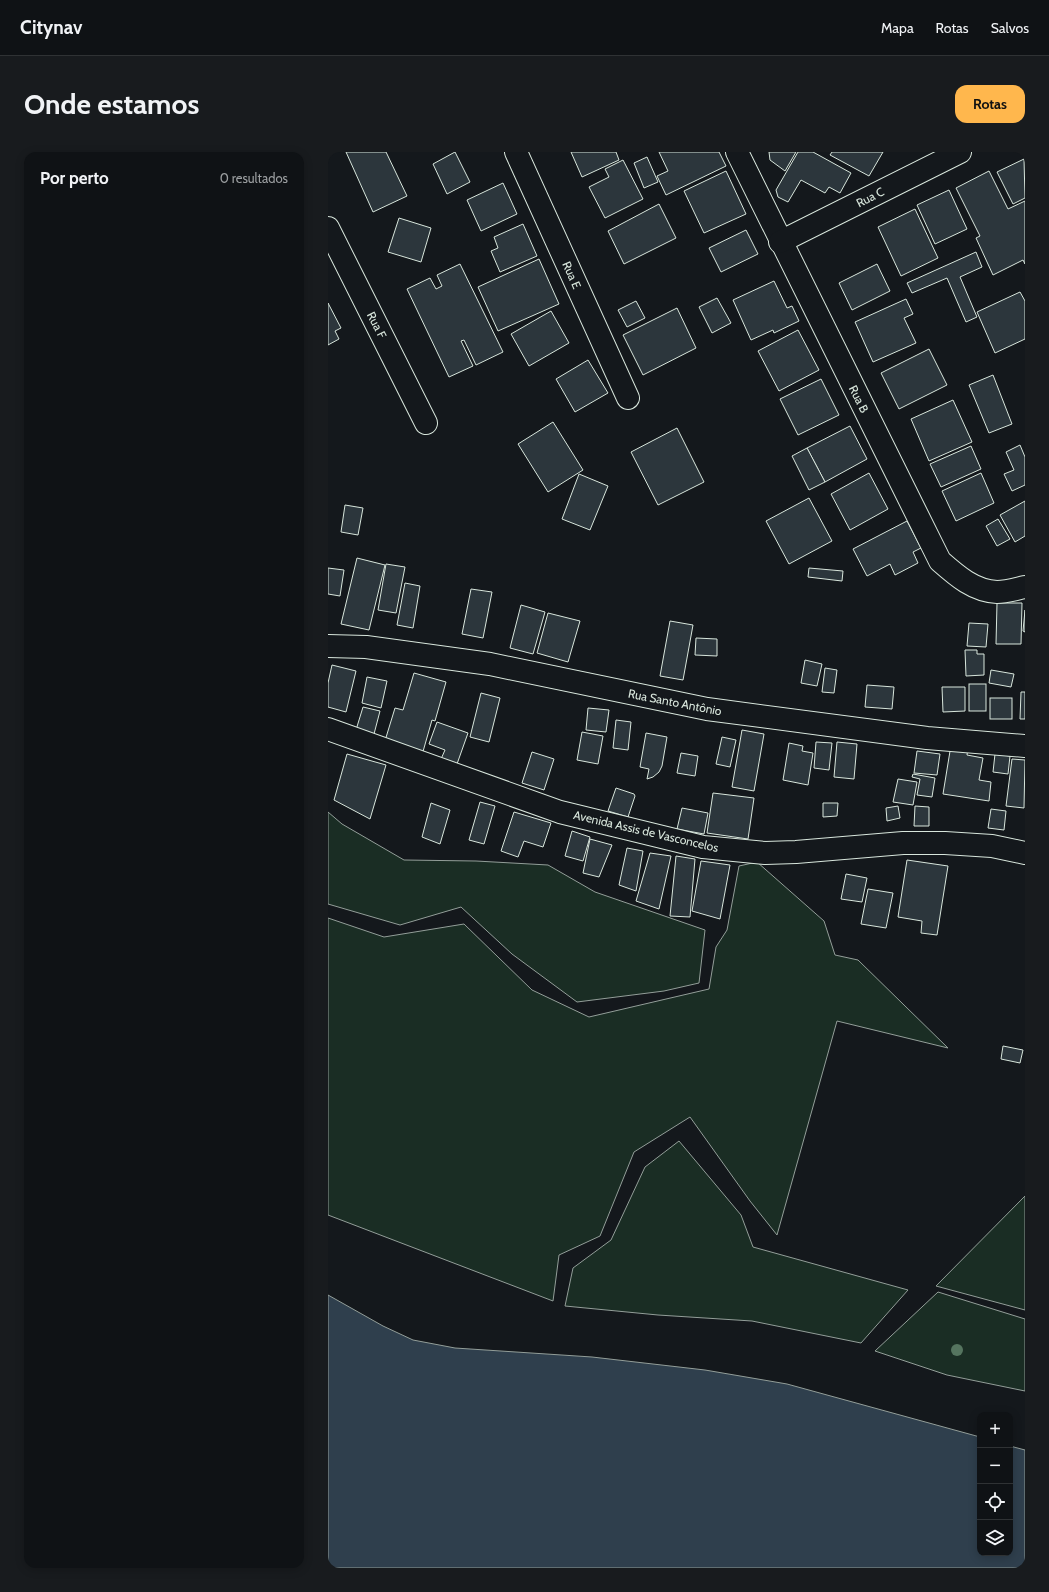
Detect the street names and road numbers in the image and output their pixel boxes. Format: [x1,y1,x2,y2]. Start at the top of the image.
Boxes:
street label: Rua C [854,184,886,210]
street label: Rua E [559,259,585,291]
street label: Rua F [364,309,390,342]
street label: Rua B [846,383,872,415]
street label: Rua Santo Antônio [627,686,723,718]
street label: Avenida Assis de Vasconcelos [572,807,720,855]

